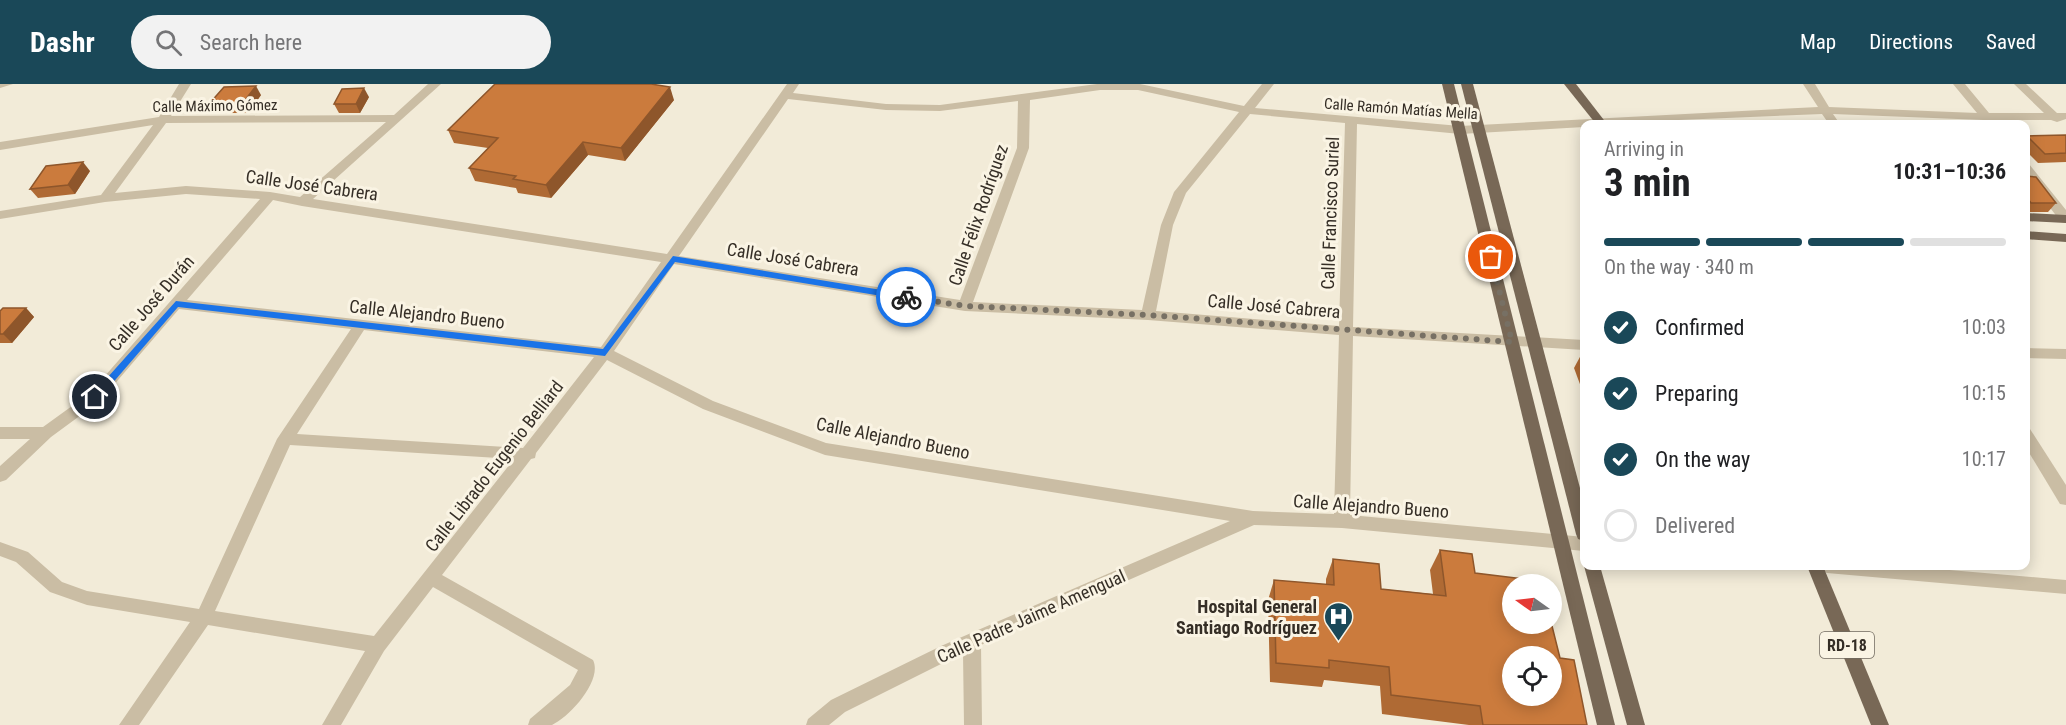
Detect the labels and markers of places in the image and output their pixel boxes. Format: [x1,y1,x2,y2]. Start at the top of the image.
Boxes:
pin [1465,231,1516,282]
pin [69,371,120,422]
place label: Hospital General Santiago Rodríguez [1176,596,1317,638]
hospital icon: Hospital General Santiago Rodríguez [1322,600,1354,642]

